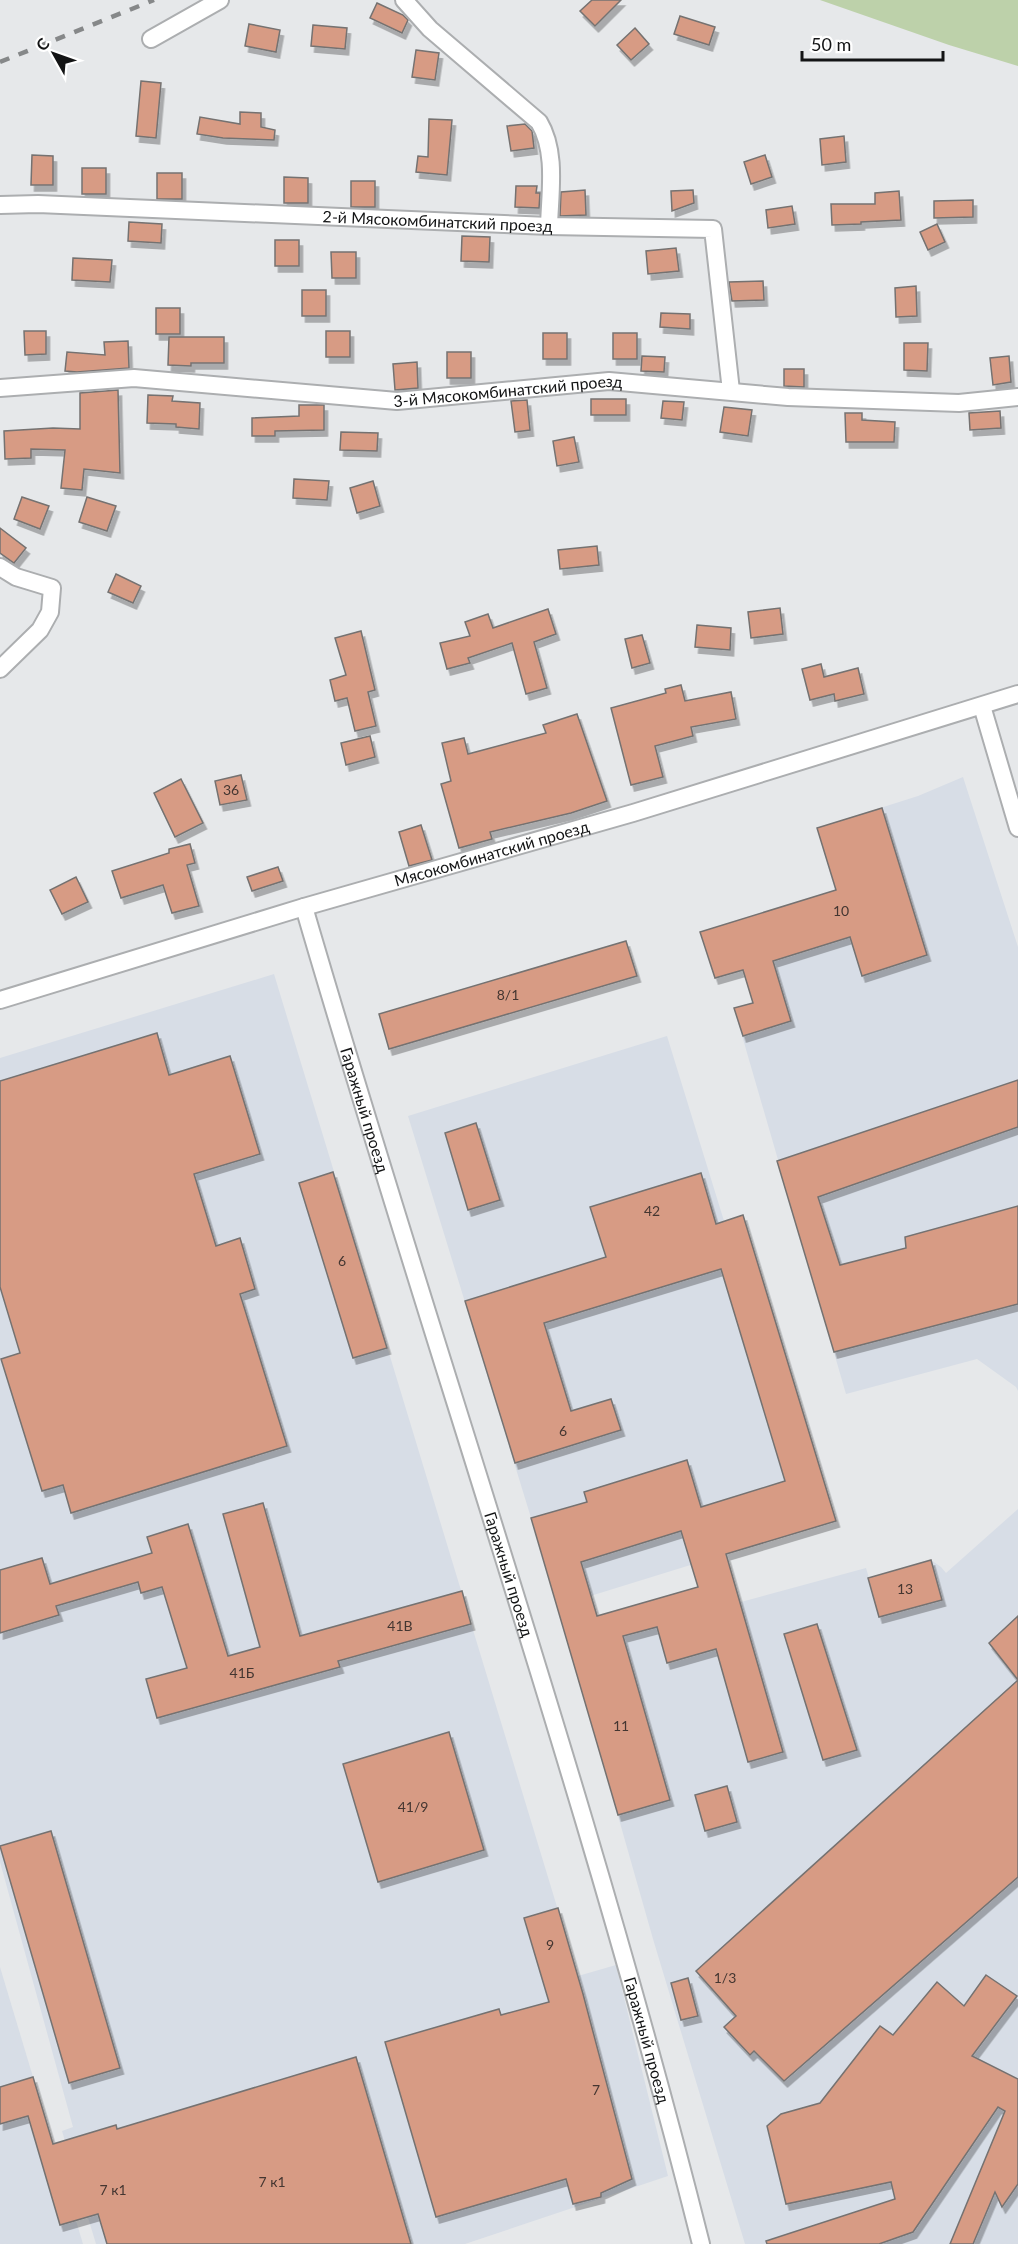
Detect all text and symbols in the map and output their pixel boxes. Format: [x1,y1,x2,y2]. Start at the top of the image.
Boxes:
north arrow [24,24,84,84]
scale bar [802,24,943,62]
text: 50 m [811,33,851,55]
text: С [31,34,53,54]
street label: 2-й Мясокомбинатский проезд [322,206,553,235]
street label: 3-й Мясокомбинатский проезд [393,371,624,410]
house number: 36 [223,781,239,798]
street label: Мясокомбинатский проезд [392,816,591,890]
house number: 10 [833,902,849,919]
house number: 8/1 [497,986,519,1003]
street label: Гаражный проезд [337,1045,393,1175]
house number: 42 [644,1202,660,1219]
house number: 6 [338,1252,346,1269]
house number: 6 [559,1422,567,1439]
street label: Гаражный проезд [481,1509,538,1639]
house number: 13 [897,1580,913,1597]
house number: 41В [387,1617,413,1634]
house number: 41Б [230,1664,255,1681]
house number: 11 [613,1717,629,1734]
house number: 41/9 [398,1798,428,1815]
house number: 9 [546,1936,554,1953]
house number: 1/3 [714,1969,736,1986]
street label: Гаражный проезд [621,1975,674,2105]
house number: 7 [592,2081,600,2098]
house number: 7 к1 [258,2173,286,2190]
house number: 7 к1 [99,2181,127,2198]

